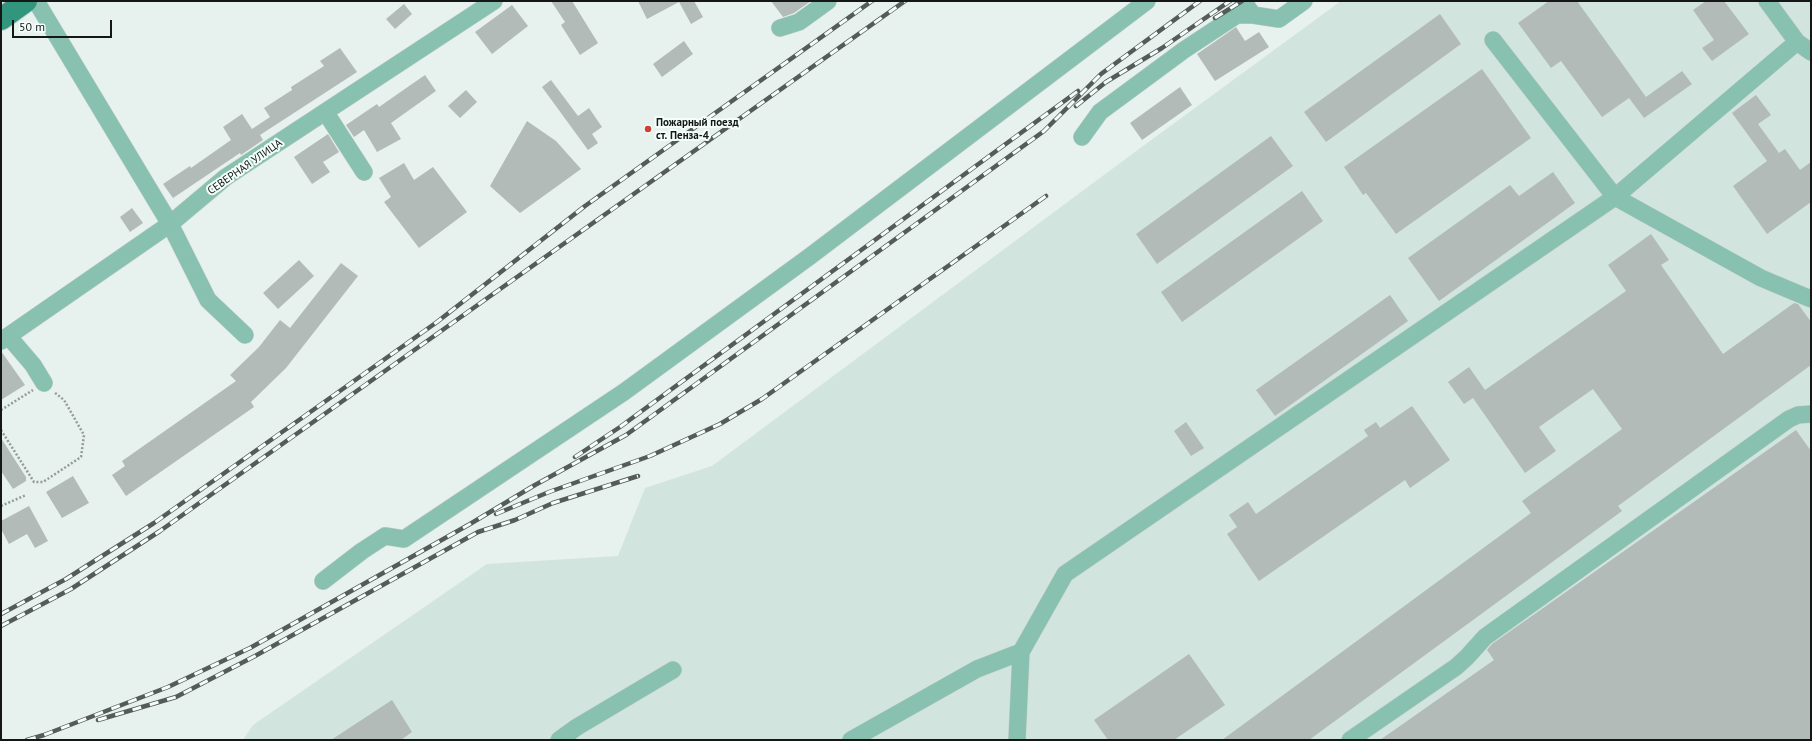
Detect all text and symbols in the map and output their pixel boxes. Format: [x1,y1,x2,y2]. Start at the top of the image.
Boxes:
scale bar [14,12,114,38]
text: 50 m [19,19,45,34]
place label: Пожарный поезд ст. Пенза-4 [656,116,739,142]
marker: Пожарный поезд ст. Пенза-4 [643,124,653,134]
street label: СЕВЕРНАЯ УЛИЦА [205,136,285,198]

